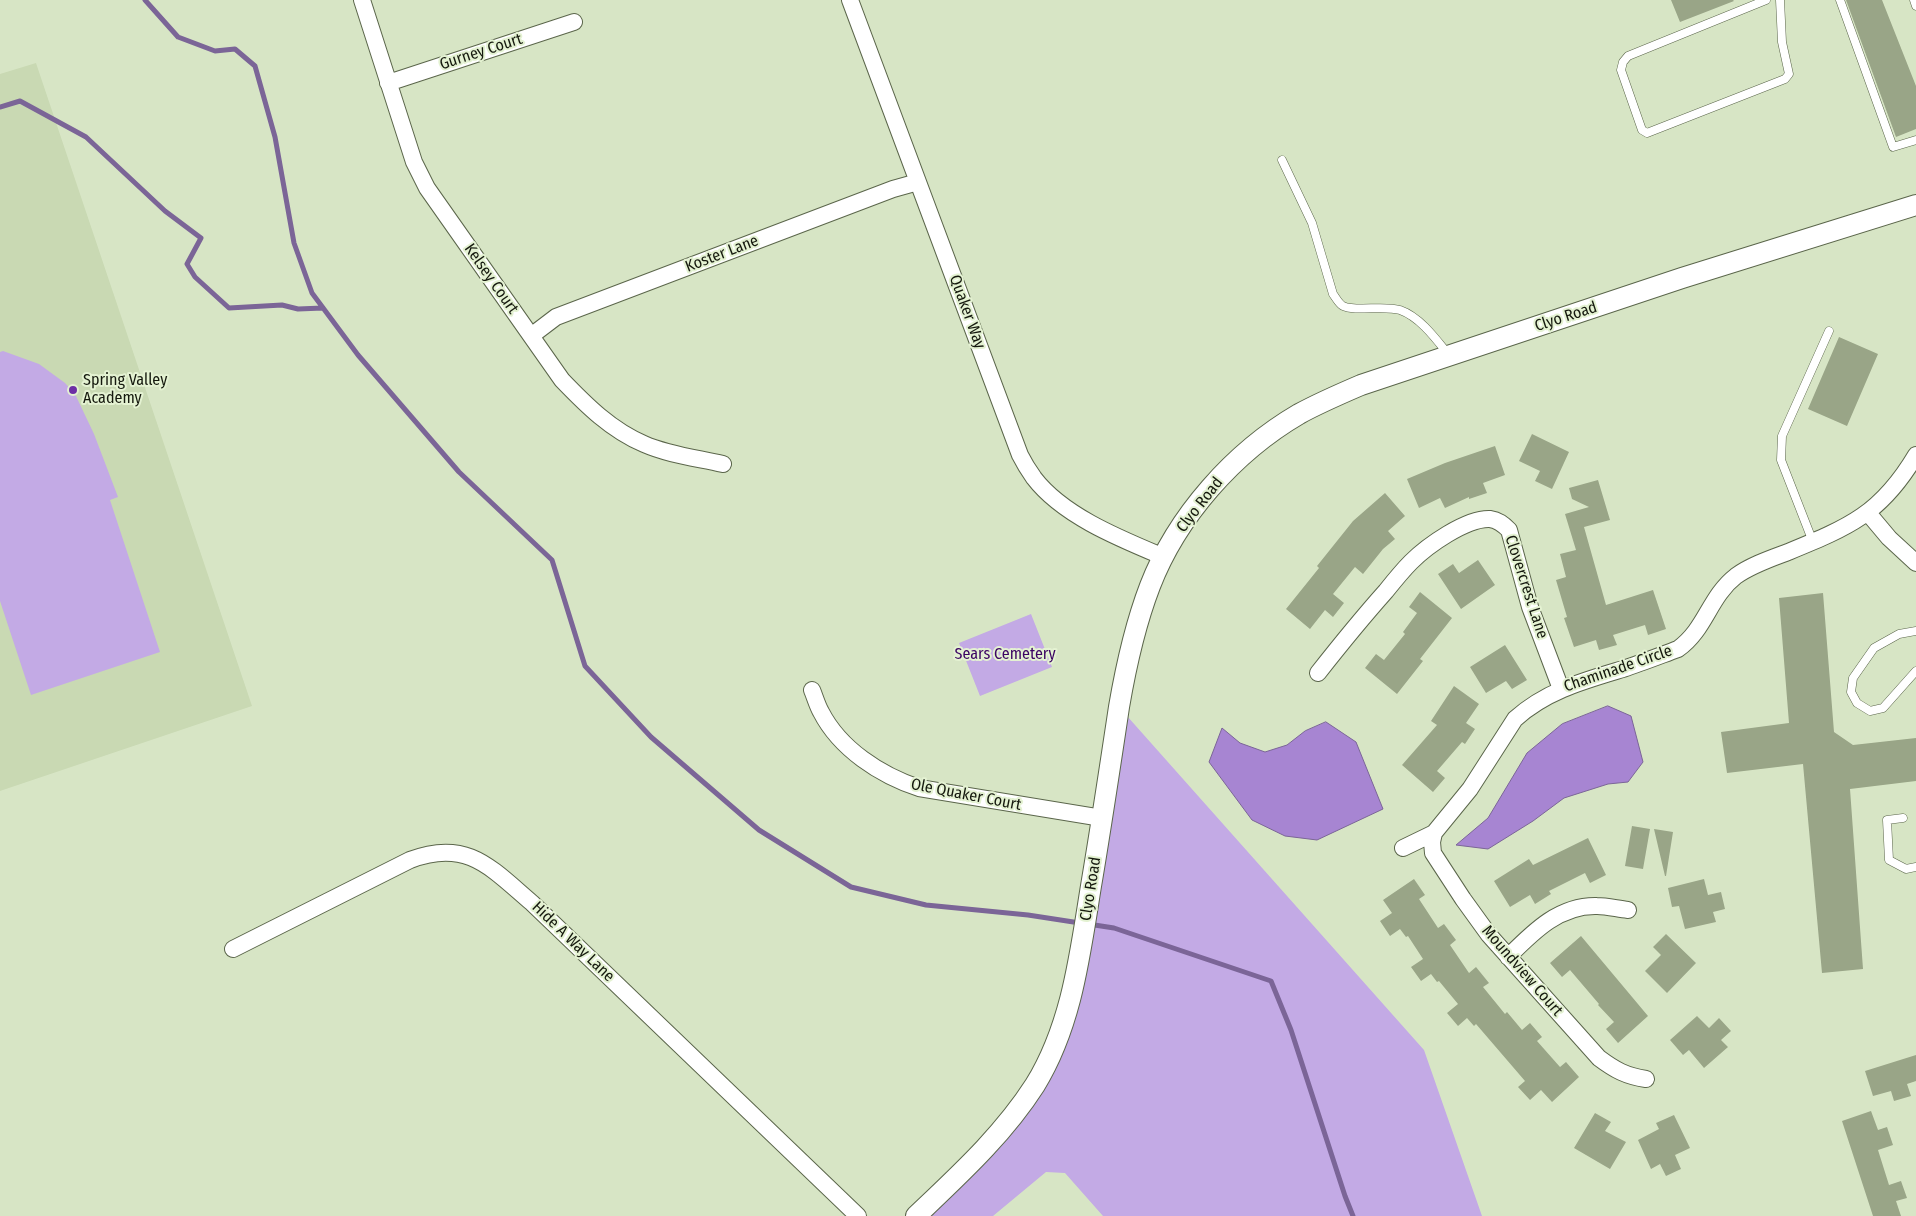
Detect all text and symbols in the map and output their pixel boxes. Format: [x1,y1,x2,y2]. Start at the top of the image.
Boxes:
street label: Gurney Court [437,30,525,74]
street label: Koster Lane [683,231,761,277]
street label: Kelsey Court [460,240,522,318]
street label: Quaker Way [945,273,989,351]
street label: Clyo Road [1532,298,1600,336]
place label: Spring Valley Academy [83,371,167,409]
marker: Spring Valley Academy [67,384,79,396]
street label: Clyo Road [1173,474,1227,536]
street label: Clovercrest Lane [1500,533,1552,641]
street label: Chaminade Circle [1561,641,1675,697]
park label: Sears Cemetery [954,645,1056,665]
street label: Ole Quaker Court [909,775,1023,815]
street label: Clyo Road [1076,856,1106,922]
street label: Hide A Way Lane [528,898,618,986]
street label: Moundview Court [1477,922,1567,1020]

